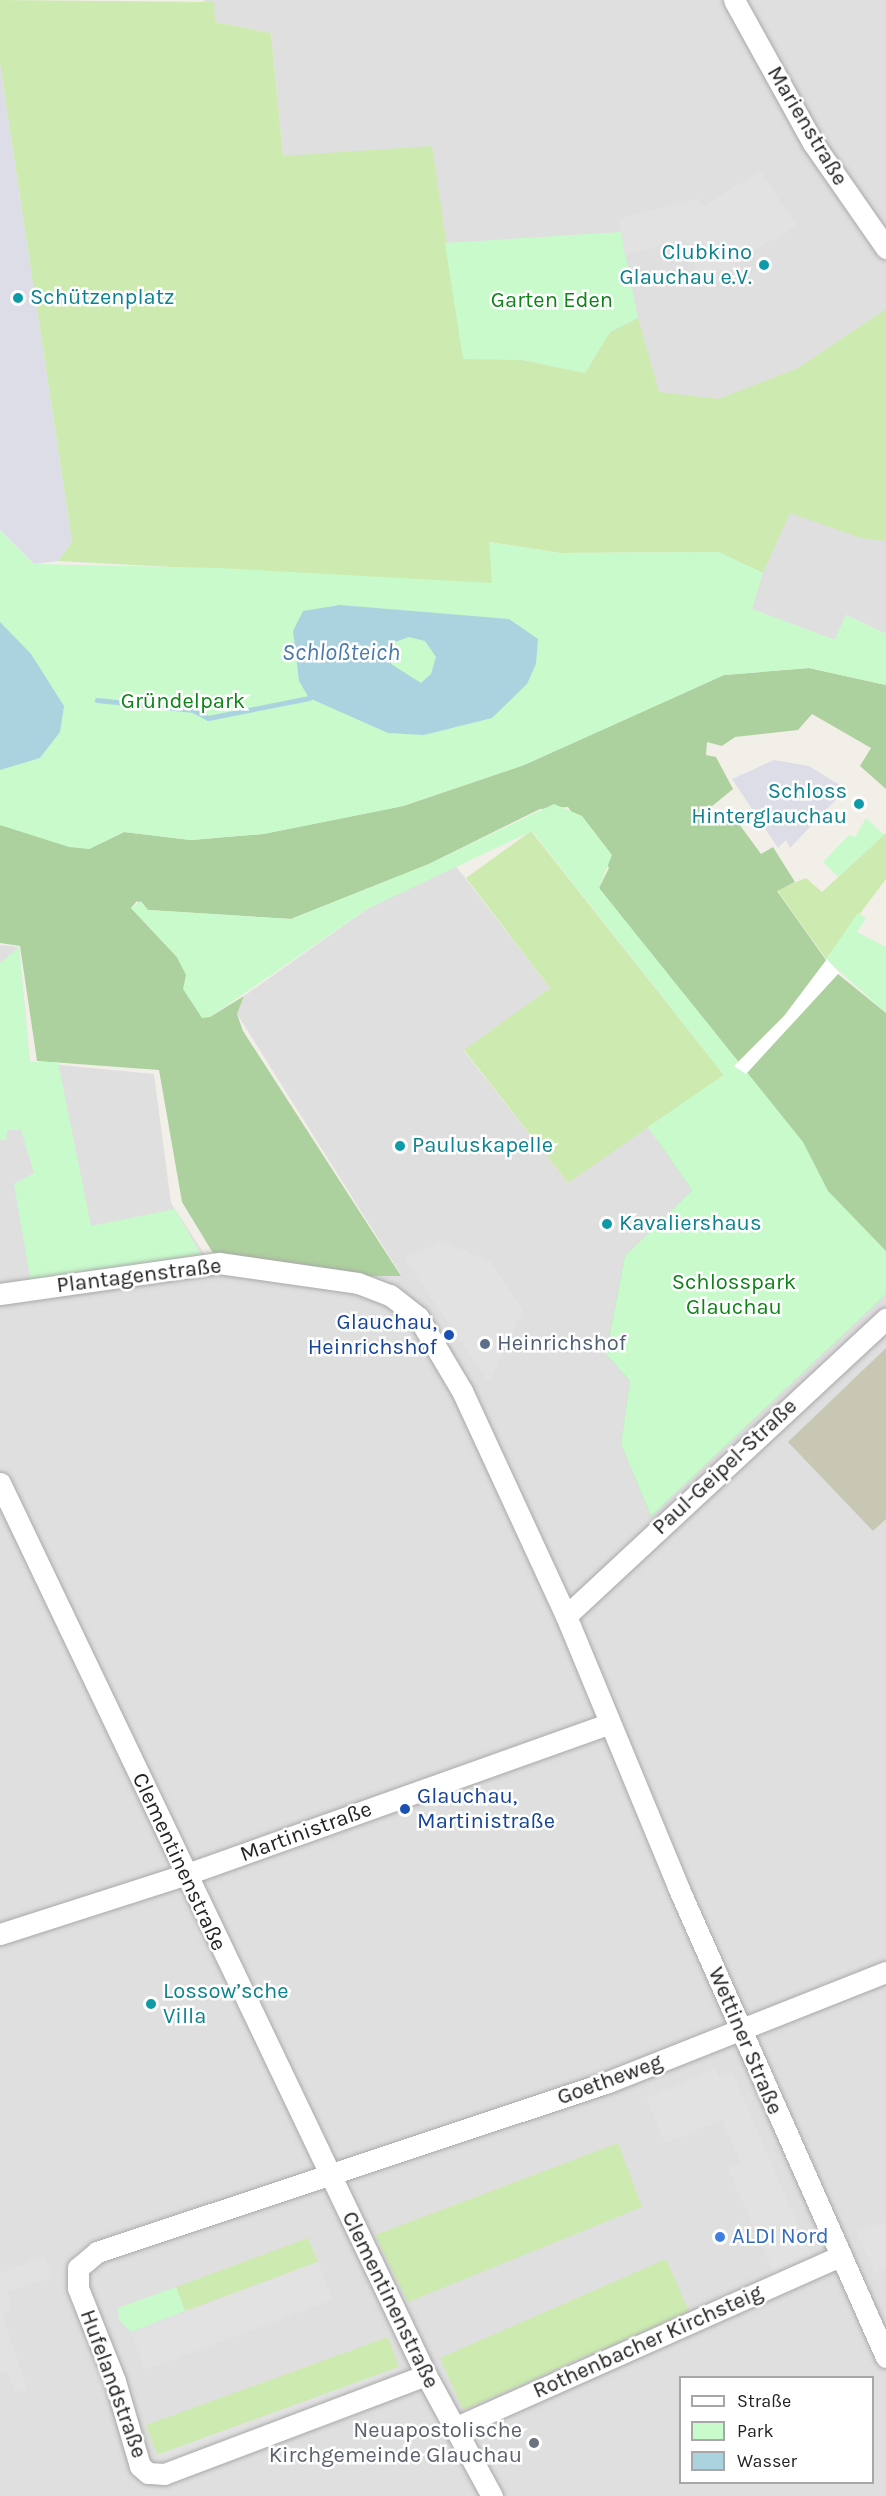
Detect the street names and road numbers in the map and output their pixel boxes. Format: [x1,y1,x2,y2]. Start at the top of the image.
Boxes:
street label: Marienstraße [761,62,853,190]
street label: Plantagenstraße [55,1253,223,1299]
street label: Paul-Geipel-Straße [647,1393,803,1541]
street label: Clementinenstraße [126,1769,232,1955]
street label: Martinistraße [237,1796,375,1868]
street label: Wettiner Straße [702,1963,788,2119]
street label: Goetheweg [554,2049,666,2111]
street label: Clementinenstraße [336,2207,444,2393]
street label: Rothenbacher Kirchsteig [529,2279,767,2405]
street label: Hufelandstraße [74,2306,152,2462]

